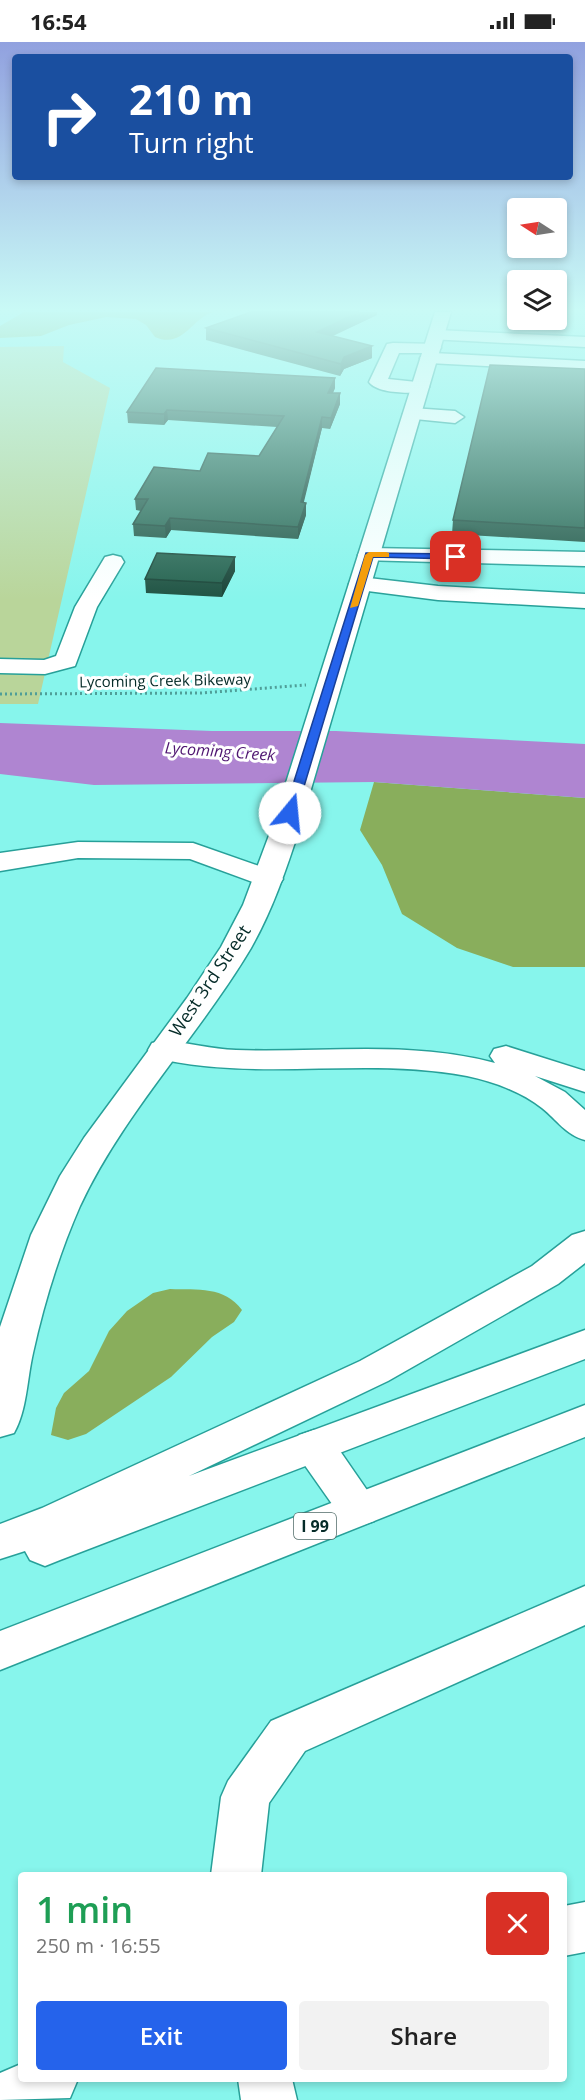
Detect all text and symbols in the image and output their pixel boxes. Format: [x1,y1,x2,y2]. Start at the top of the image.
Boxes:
text: 16:54 [30,6,87,36]
text: 210 m [129,70,253,127]
icon: right [30,78,108,156]
text: Turn right [129,124,254,161]
north arrow [507,198,567,258]
map controls [507,198,567,330]
button: layers [507,270,567,330]
pin [430,531,481,582]
icon: arrive [439,540,472,573]
street label: Lycoming Creek Bikeway [79,668,252,691]
water label: Lycoming Creek [164,736,277,766]
position arrow [258,781,322,845]
street label: West 3rd Street [163,920,255,1041]
road number: I 99 [294,1513,336,1539]
text: 1 min [36,1885,133,1934]
button: close [486,1892,549,1955]
text: 250 m · 16:55 [36,1932,161,1959]
button: Exit [36,2001,287,2070]
button: Share [299,2001,549,2070]

